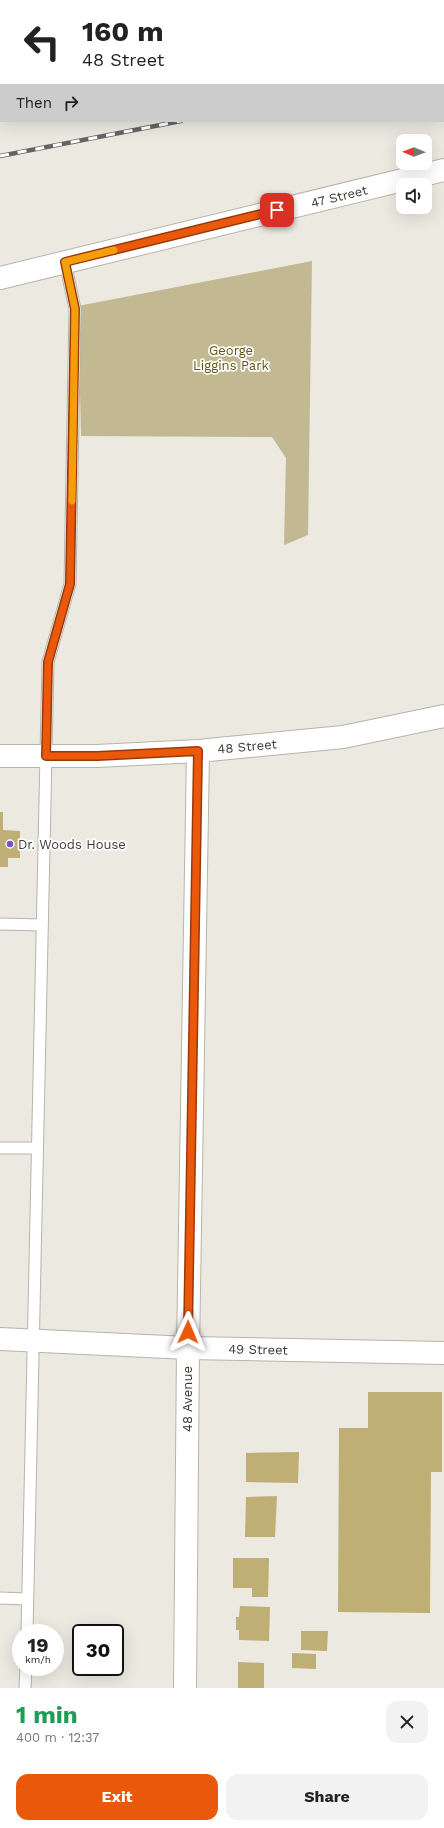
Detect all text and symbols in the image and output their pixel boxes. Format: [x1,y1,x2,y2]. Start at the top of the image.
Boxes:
text: 160 m [82,15,164,48]
icon: left [16,16,68,68]
text: 48 Street [82,49,164,70]
icon: right [60,92,82,114]
text: Then [16,94,52,112]
north arrow [396,134,432,170]
map controls [396,134,432,214]
button: sound [396,178,432,214]
street label: 47 Street [309,182,369,211]
pin [260,193,294,227]
icon: arrive [266,199,288,221]
park label: George Liggins Park [193,343,270,373]
street label: 48 Street [217,736,278,757]
place label: Dr. Woods House [18,837,126,852]
marker: Dr. Woods House [5,839,15,849]
position arrow [167,1311,209,1353]
street label: 49 Street [228,1341,288,1358]
street label: 48 Avenue [180,1366,195,1432]
speed limit sign: 30 [72,1624,124,1676]
text: 19 [28,1633,48,1657]
text: km/h [25,1654,51,1665]
text: 1 min [16,1701,78,1729]
button: close [386,1701,428,1743]
text: 400 m · 12:37 [16,1730,99,1745]
button: Exit [16,1774,218,1820]
button: Share [226,1774,428,1820]

